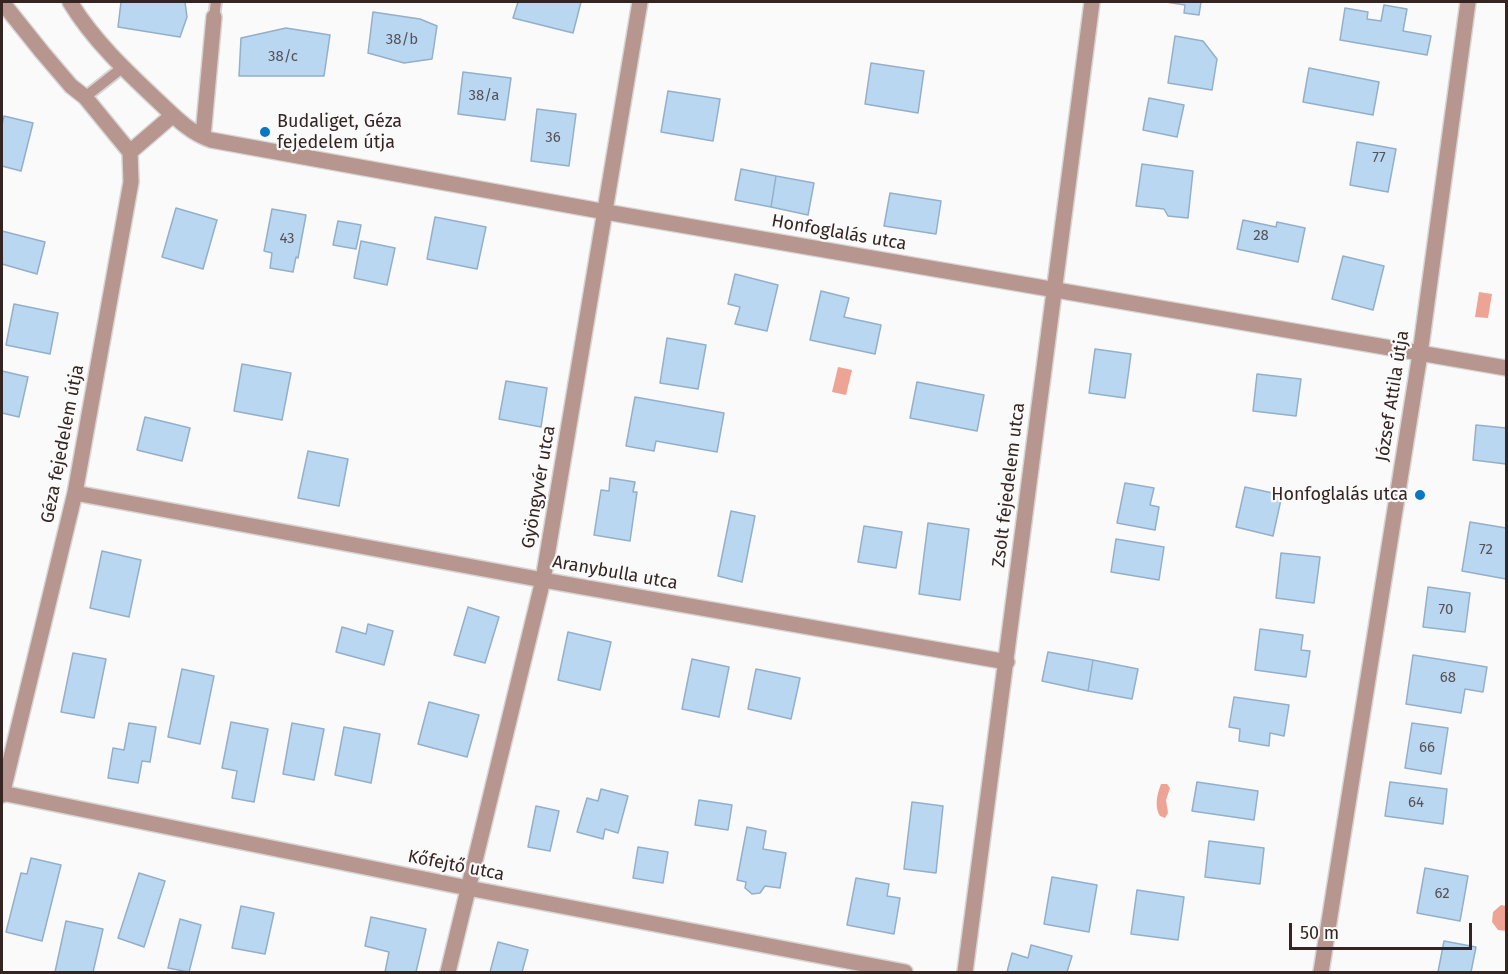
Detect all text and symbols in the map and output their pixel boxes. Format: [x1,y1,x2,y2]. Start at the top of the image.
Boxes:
house number: 38/b [386,31,418,49]
house number: 38/c [268,48,298,66]
house number: 38/a [469,87,499,105]
place label: Budaliget, Géza fejedelem útja [277,111,402,154]
marker: Budaliget, Géza fejedelem útja [258,125,272,139]
house number: 36 [545,129,561,147]
house number: 77 [1372,149,1386,167]
street label: Honfoglalás utca [770,210,908,256]
house number: 28 [1253,227,1269,245]
house number: 43 [279,230,295,248]
street label: József Attila útja [1372,329,1414,463]
street label: Géza fejedelem útja [37,363,89,525]
street label: Zsolt fejedelem utca [988,401,1030,569]
street label: Gyöngyvér utca [518,424,560,550]
place label: Honfoglalás utca [1271,484,1408,506]
marker: Honfoglalás utca [1413,488,1427,502]
house number: 72 [1479,541,1493,559]
street label: Aranybulla utca [551,551,679,595]
house number: 70 [1439,601,1453,619]
house number: 68 [1440,669,1456,687]
house number: 66 [1419,739,1435,757]
house number: 64 [1408,794,1424,812]
street label: Kőfejtő utca [406,846,506,886]
house number: 62 [1434,885,1450,903]
scale bar [1292,911,1475,949]
text: 50 m [1300,922,1339,944]

